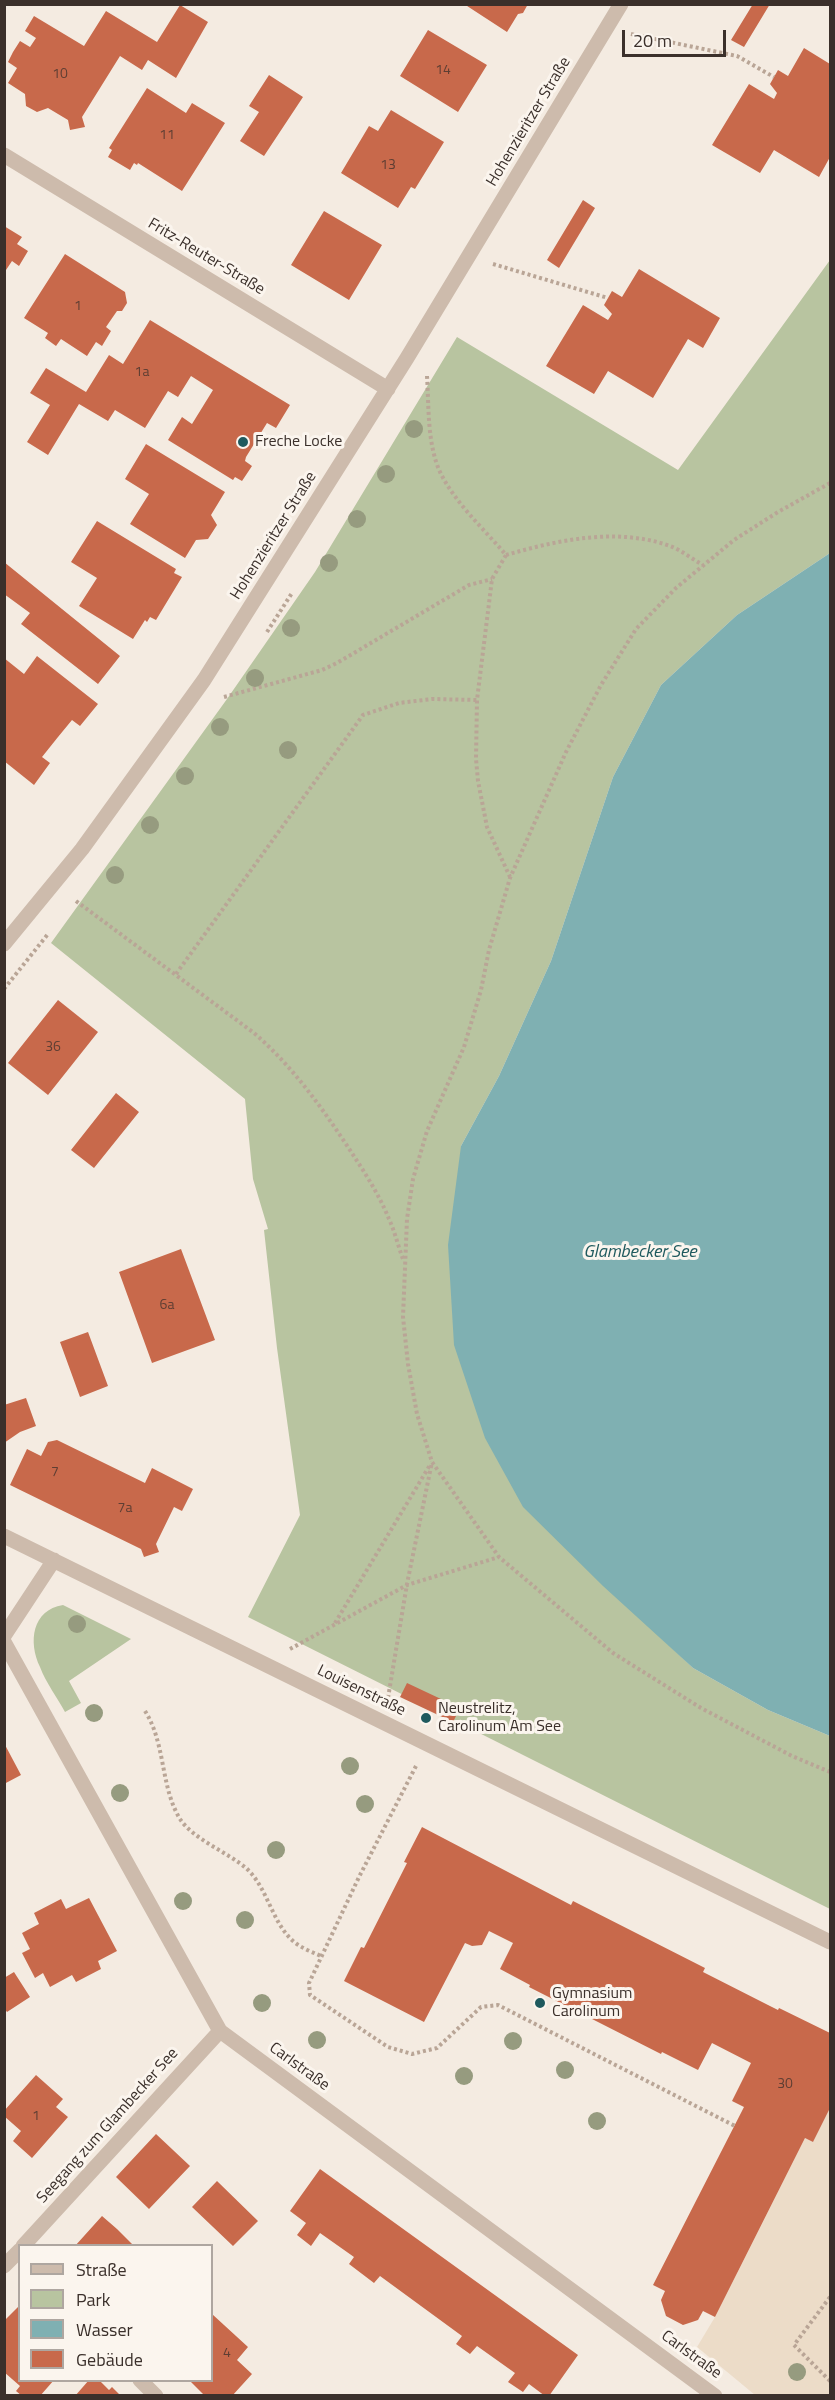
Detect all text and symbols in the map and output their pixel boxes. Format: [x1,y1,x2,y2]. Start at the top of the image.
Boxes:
scale bar [625,18,728,56]
text: 20 m [633,27,672,54]
street label: Hohenzieritzer Straße [483,54,575,190]
house number: 14 [435,63,451,79]
house number: 10 [52,67,68,83]
house number: 11 [159,128,175,144]
house number: 13 [380,158,396,174]
street label: Fritz-Reuter-Straße [144,215,268,299]
house number: 1 [74,299,82,315]
house number: 1a [135,365,149,381]
place label: Freche Locke [255,432,342,452]
marker: Freche Locke [236,435,250,449]
street label: Hohenzieritzer Straße [227,468,321,604]
house number: 36 [45,1040,61,1056]
water label: Glambecker See [583,1242,697,1264]
house number: 6a [160,1298,174,1314]
house number: 7 [51,1465,59,1481]
house number: 7a [118,1501,132,1517]
street label: Louisenstraße [314,1661,408,1721]
place label: Neustrelitz, Carolinum Am See [438,1699,561,1737]
marker: Neustrelitz, Carolinum Am See [419,1711,433,1725]
place label: Gymnasium Carolinum [552,1984,632,2022]
marker: Gymnasium Carolinum [533,1996,547,2010]
street label: Carlstraße [265,2039,333,2095]
street label: Seegang zum Glambecker See [33,2045,183,2207]
house number: 30 [777,2077,793,2093]
house number: 1 [32,2109,40,2125]
legend [18,2244,213,2382]
text: Straße [76,2256,127,2283]
text: Park [76,2286,110,2313]
text: Wasser [76,2316,133,2343]
street label: Carlstraße [657,2327,725,2383]
text: Gebäude [76,2346,143,2373]
house number: 4 [223,2346,231,2362]

